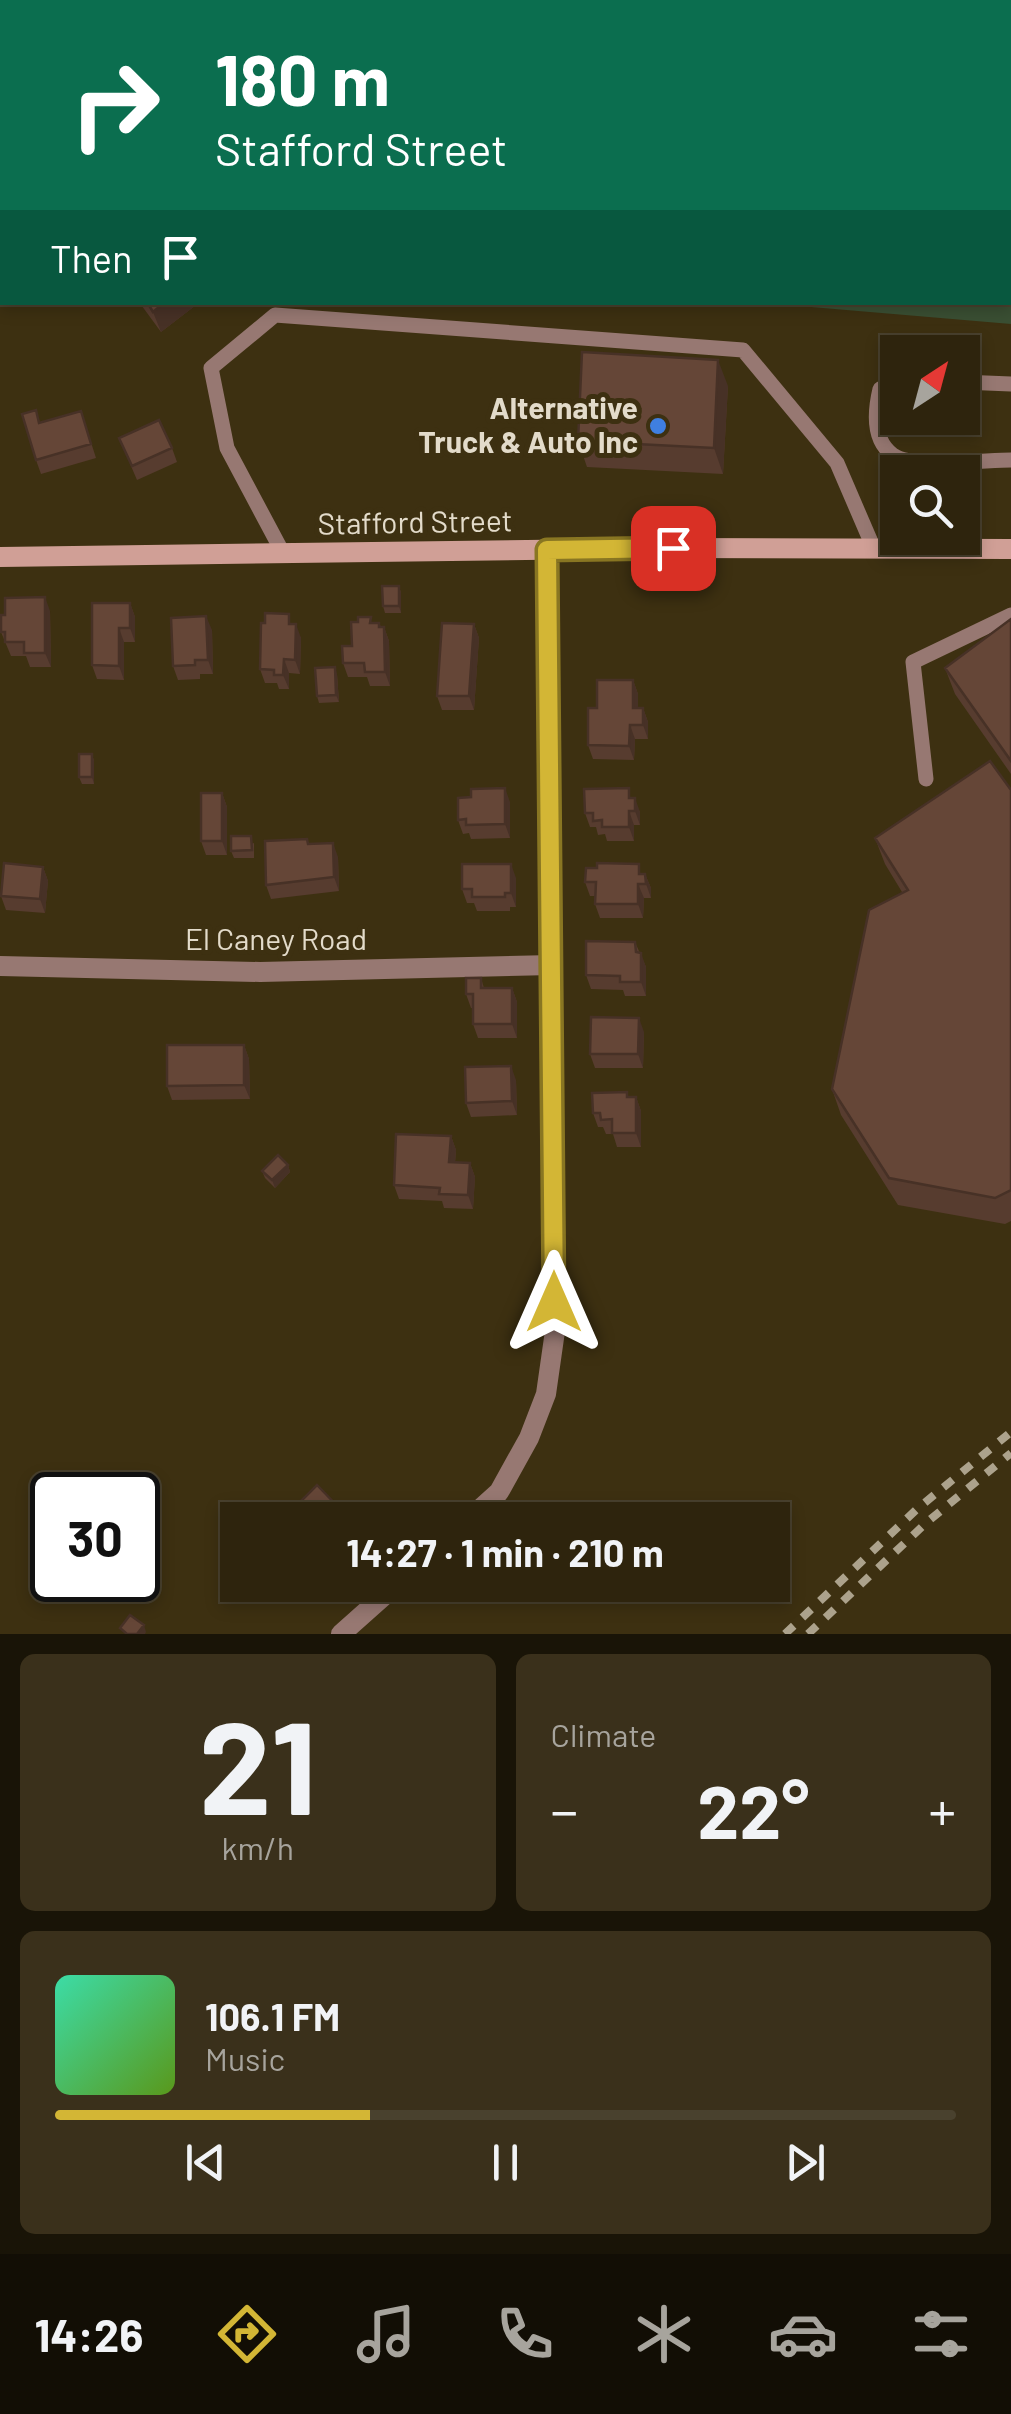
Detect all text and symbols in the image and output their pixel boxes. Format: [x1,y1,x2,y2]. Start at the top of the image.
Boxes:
text: 180 m [215,36,390,120]
icon: right [50,40,180,170]
text: Stafford Street [215,121,508,175]
icon: arrive [153,230,208,285]
text: Then [50,235,133,281]
north arrow [880,335,980,435]
map controls [880,335,980,555]
place label: Alternative Truck & Auto Inc [418,389,638,459]
marker: Alternative Truck & Auto Inc [647,415,669,437]
button: search [880,455,980,555]
street label: Stafford Street [317,501,513,541]
pin [631,506,716,591]
icon: arrive [646,521,701,576]
street label: El Caney Road [185,920,367,956]
position arrow [502,1250,606,1354]
speed limit sign: 30 [30,1472,160,1602]
text: 14:27 · 1 min · 210 m [346,1529,664,1575]
text: 21 [199,1685,317,1841]
text: Climate [551,1715,656,1753]
text: 22° [697,1764,809,1854]
text: − [551,1776,578,1842]
text: + [928,1776,956,1842]
text: km/h [222,1828,294,1866]
text: 106.1 FM [205,1993,340,2039]
text: Music [205,2039,285,2077]
icon: previous [178,2135,233,2190]
icon: pause [478,2135,533,2190]
icon: next [778,2135,833,2190]
icon: directions [212,2299,282,2369]
icon: music [351,2299,421,2369]
icon: phone [490,2299,560,2369]
icon: climate [629,2299,699,2369]
icon: car [768,2299,838,2369]
icon: filters [906,2299,976,2369]
text: 14:26 [34,2307,143,2361]

